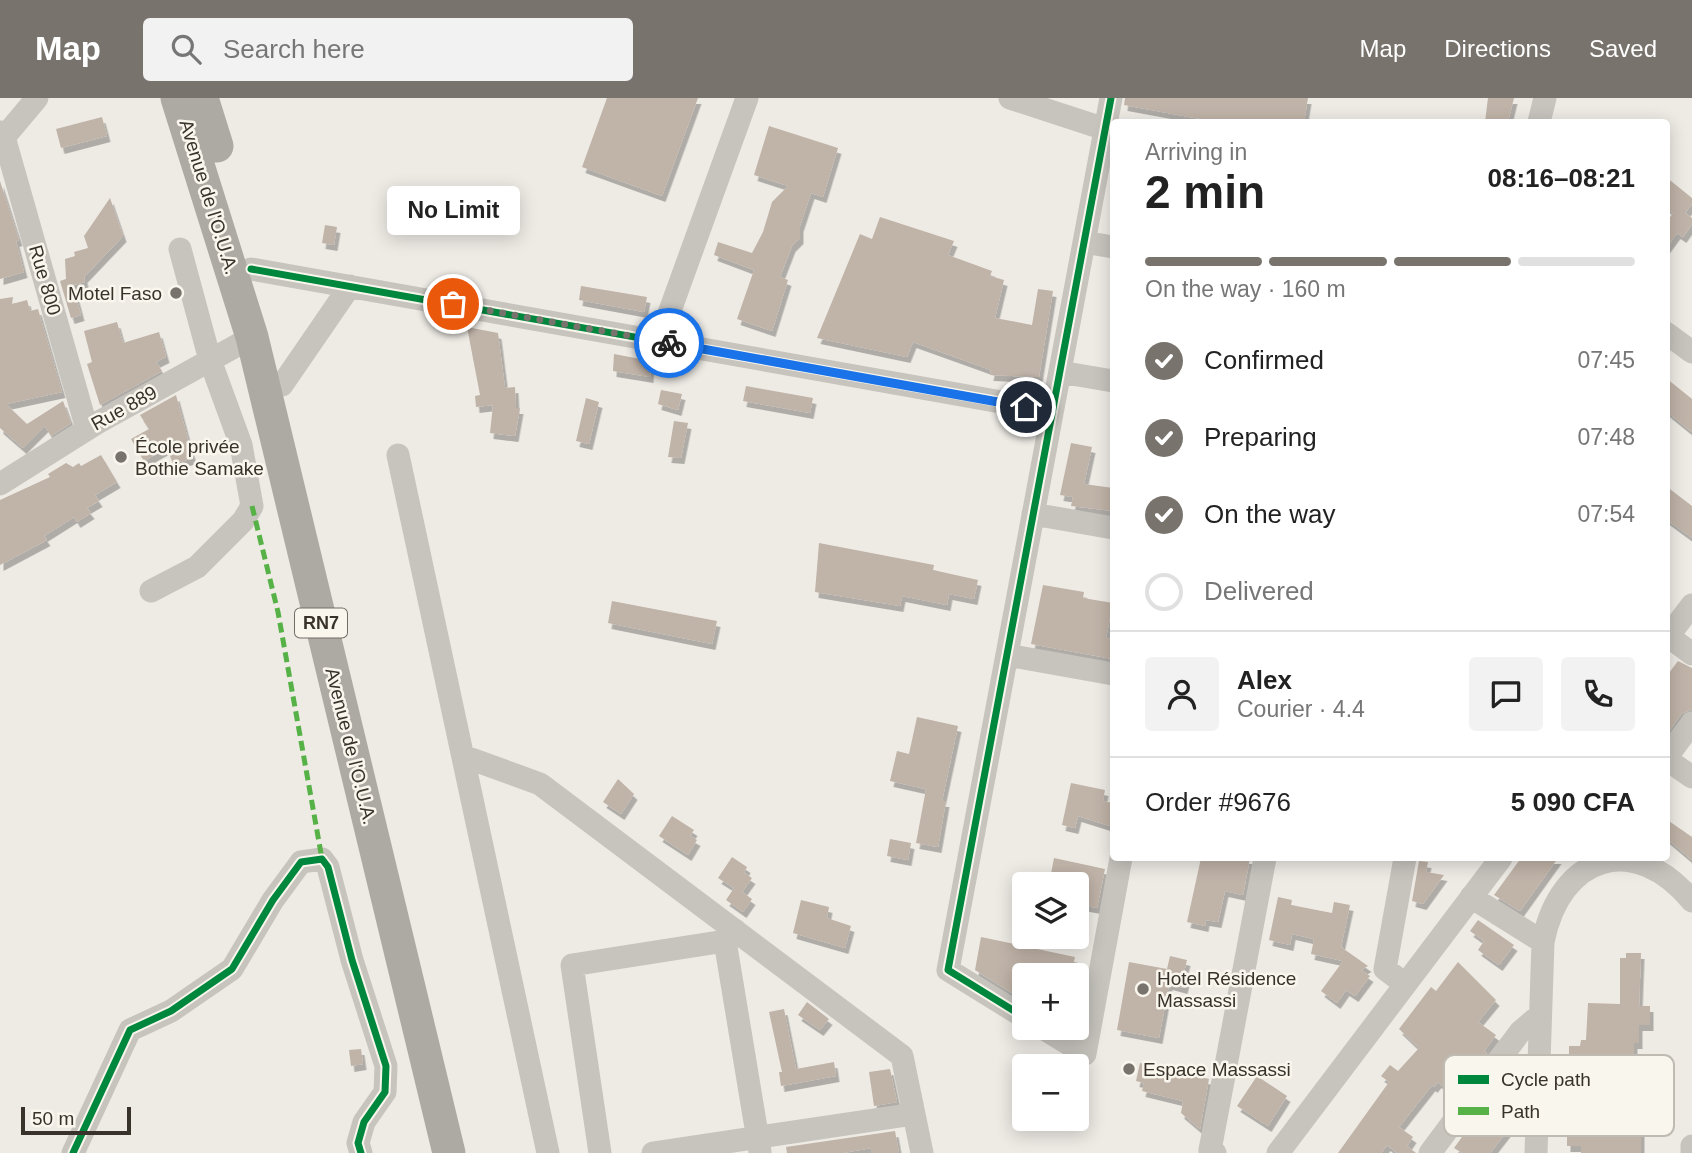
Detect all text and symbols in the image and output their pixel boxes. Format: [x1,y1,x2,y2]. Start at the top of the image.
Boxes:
search box [143,18,633,81]
text: Map [35,30,101,67]
icon: search [167,30,205,68]
text: Search here [223,34,365,64]
text: Map [1360,35,1406,62]
text: Directions [1444,35,1551,62]
text: Saved [1589,35,1657,62]
street label: Avenue de l'O.U.A. [175,117,243,277]
text: Arriving in [1145,139,1247,165]
text: 08:16–08:21 [1488,163,1635,193]
text: 2 min [1145,166,1265,218]
callout: No Limit [386,185,520,234]
text: No Limit [408,197,500,223]
street label: Rue 800 [25,243,65,317]
pin [423,274,483,334]
text: On the way · 160 m [1145,276,1346,302]
place label: Motel Faso [68,283,162,304]
marker: Motel Faso [168,285,184,301]
icon: bag [434,285,472,323]
courier [634,308,704,378]
icon: bike [650,324,688,362]
icon: check [1145,342,1183,380]
text: Confirmed [1204,345,1324,375]
text: 07:45 [1577,347,1635,373]
pin [996,377,1056,437]
street label: Rue 889 [87,381,161,435]
icon: home [1007,388,1045,426]
icon: check [1145,419,1183,457]
text: Preparing [1204,422,1317,452]
text: 07:48 [1577,424,1635,450]
place label: École privée Bothie Samake [135,436,264,479]
marker: École privée Bothie Samake [113,449,129,465]
icon: check [1145,496,1183,534]
text: On the way [1204,499,1336,529]
text: 07:54 [1577,501,1635,527]
text: Delivered [1204,576,1314,606]
road number: RN7 [295,608,347,638]
button: person [1145,657,1219,731]
button: chat [1469,657,1543,731]
button: phone [1561,657,1635,731]
text: Alex [1237,665,1292,695]
street label: Avenue de l'O.U.A. [321,666,381,826]
text: Courier · 4.4 [1237,696,1365,722]
text: Order #9676 [1145,787,1291,817]
text: 5 090 CFA [1511,787,1635,817]
map controls [1012,872,1089,1131]
button: layers [1012,872,1089,949]
button: + [1012,963,1089,1040]
place label: Hotel Résidence Massassi [1157,968,1296,1011]
marker: Hotel Résidence Massassi [1135,981,1151,997]
button: − [1012,1054,1089,1131]
legend [1444,1055,1674,1136]
place label: Espace Massassi [1143,1059,1291,1080]
marker: Espace Massassi [1121,1061,1137,1077]
text: Cycle path [1501,1069,1591,1090]
text: Path [1501,1101,1540,1122]
scale bar [21,1104,131,1136]
text: 50 m [32,1108,74,1129]

